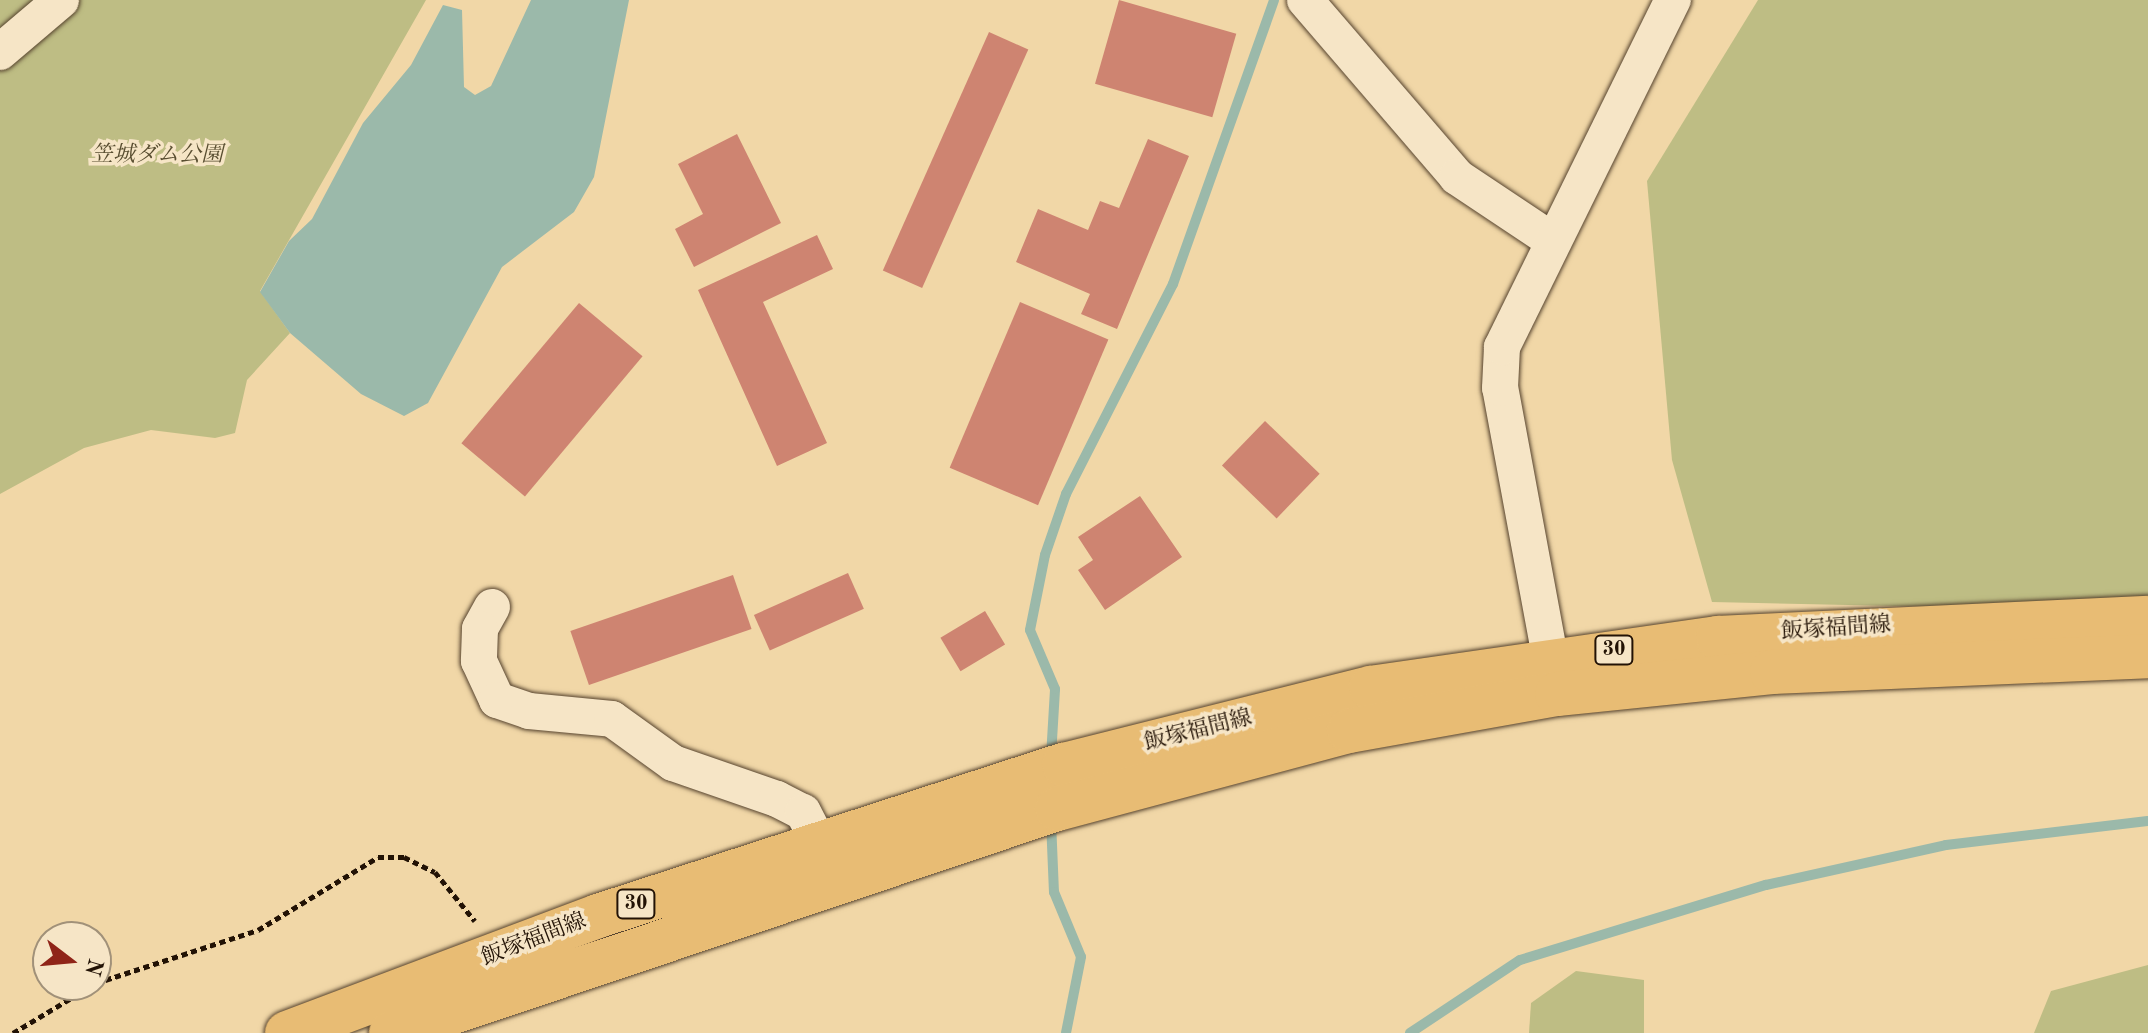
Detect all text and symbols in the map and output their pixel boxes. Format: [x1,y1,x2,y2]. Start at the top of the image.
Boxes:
park label: 笠城ダム公園 [91,143,223,169]
street label: 飯塚福間線 [1780,612,1892,646]
road number: 30 [1594,634,1634,666]
street label: 飯塚福間線 [1141,705,1255,757]
road number: 30 [616,888,656,920]
street label: 飯塚福間線 [478,908,590,972]
north arrow [32,921,112,1001]
text: N [80,956,106,978]

